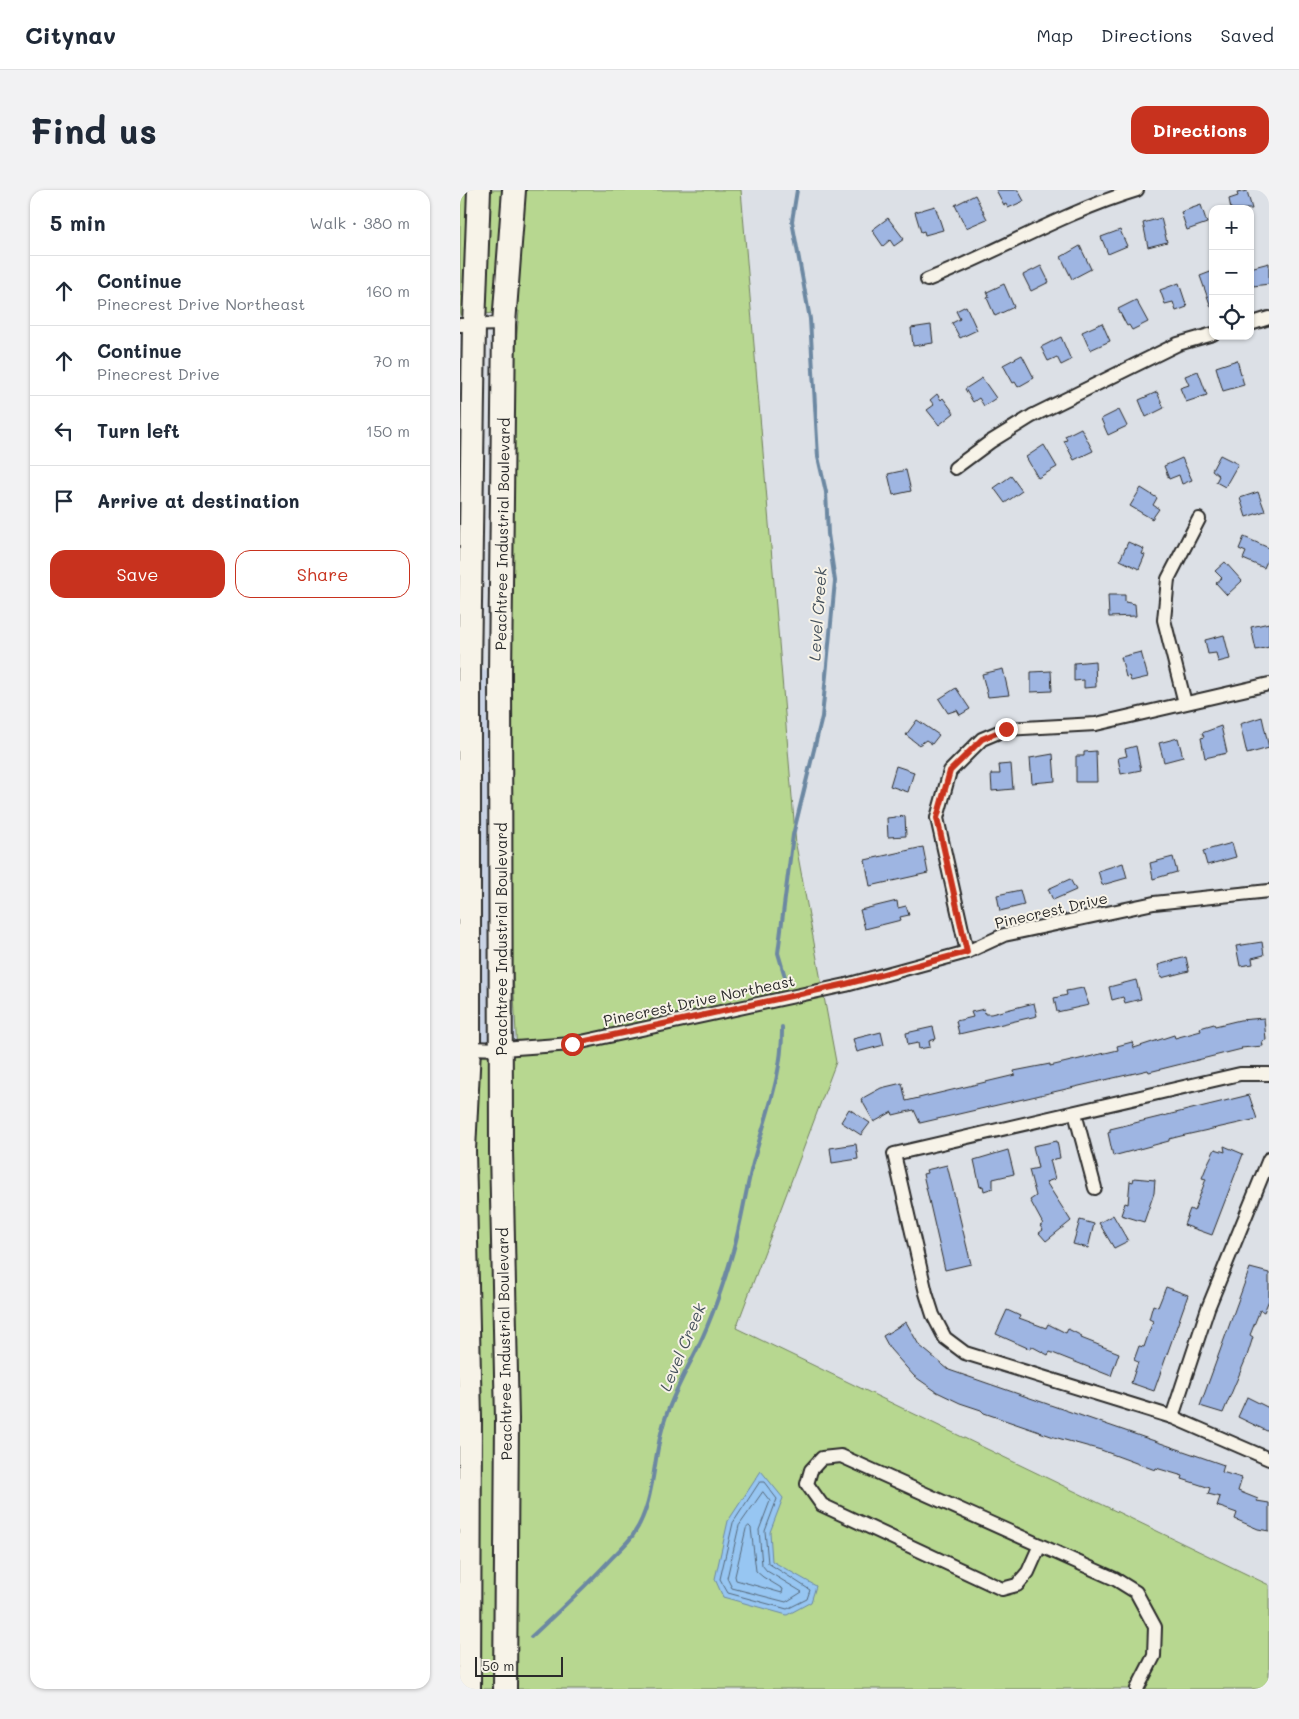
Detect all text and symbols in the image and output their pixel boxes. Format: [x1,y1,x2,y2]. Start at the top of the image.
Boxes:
text: Citynav [25,19,116,50]
text: Map [1036,23,1073,47]
text: Directions [1101,23,1193,47]
text: Saved [1221,23,1274,47]
button: Directions [1131,106,1269,154]
text: Find us [30,107,157,153]
map controls [1209,205,1254,340]
button: + [1209,205,1254,250]
text: 5 min [50,209,106,236]
text: Walk · 380 m [309,212,410,233]
button: − [1209,250,1254,295]
text: Continue [97,268,182,293]
icon: ahead [50,277,78,305]
text: 160 m [365,280,410,301]
text: Pinecrest Drive Northeast [97,293,305,314]
button: locate [1209,295,1254,340]
text: Continue [97,338,182,363]
icon: ahead [50,347,78,375]
text: 70 m [373,350,410,371]
text: Pinecrest Drive [97,363,220,384]
icon: left [50,417,78,445]
street label: Peachtree Industrial Boulevard [490,417,514,651]
text: Turn left [97,418,180,443]
text: 150 m [366,420,410,441]
icon: arrive [50,487,78,515]
text: Arrive at destination [97,488,300,513]
button: Save [50,550,225,598]
button: Share [235,550,410,598]
water label: Level Creek [803,566,831,661]
route end [995,718,1018,741]
street label: Peachtree Industrial Boulevard [491,823,511,1055]
street label: Pinecrest Drive [993,887,1109,933]
street label: Pinecrest Drive Northeast [601,970,797,1030]
route start [561,1033,584,1056]
street label: Peachtree Industrial Boulevard [492,1227,516,1461]
water label: Level Creek [654,1299,710,1394]
scale bar [475,1654,562,1677]
text: 50 m [482,1656,514,1675]

